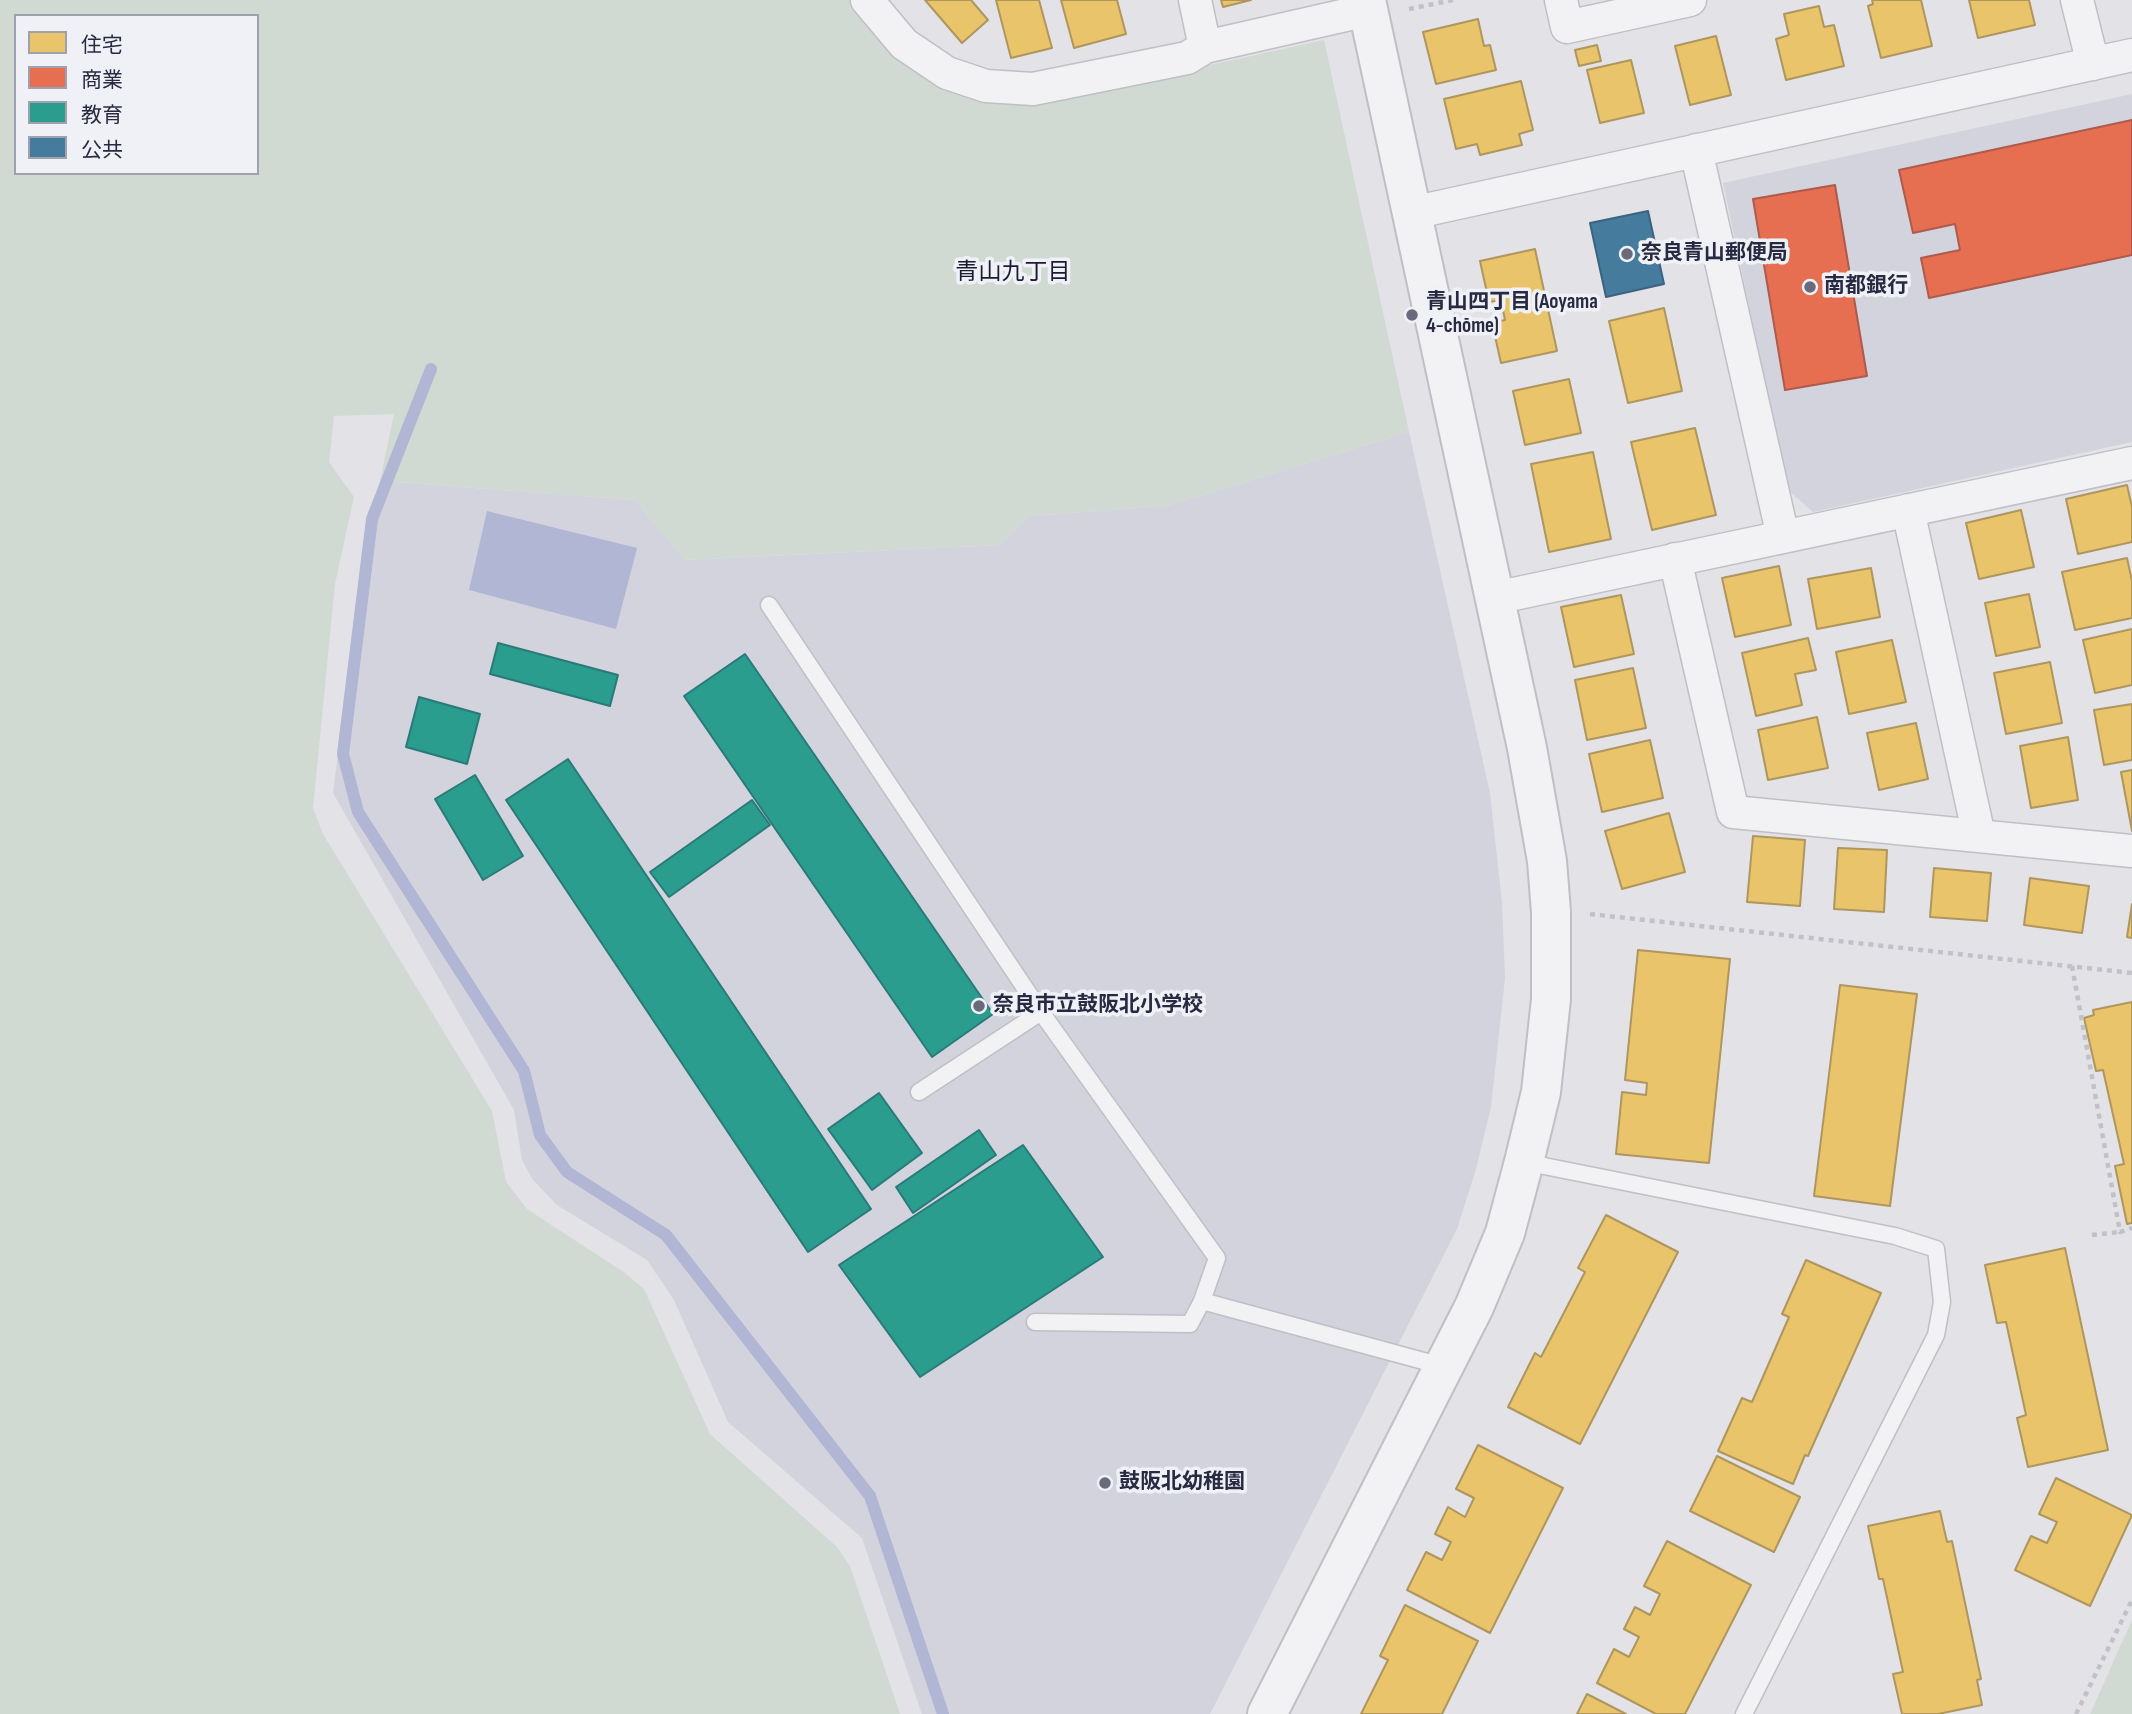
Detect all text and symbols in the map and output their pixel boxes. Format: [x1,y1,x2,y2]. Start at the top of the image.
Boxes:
legend [14,14,259,175]
text: 住宅 [81,33,123,58]
text: 商業 [81,68,123,93]
text: 教育 [81,103,123,128]
text: 公共 [81,138,123,163]
place label: 奈良青山郵便局 [1641,241,1788,267]
marker: 奈良青山郵便局 [1619,246,1635,262]
district label: 青山九丁目 [956,259,1070,287]
place label: 南都銀行 [1824,274,1908,300]
marker: 南都銀行 [1802,279,1818,295]
place label: 青山四丁目 (Aoyama 4-chōme) [1426,290,1598,340]
marker: 青山四丁目 (Aoyama 4-chōme) [1404,307,1420,323]
place label: 奈良市立鼓阪北小学校 [993,993,1203,1019]
marker: 奈良市立鼓阪北小学校 [971,998,987,1014]
place label: 鼓阪北幼稚園 [1119,1470,1245,1496]
marker: 鼓阪北幼稚園 [1097,1475,1113,1491]

